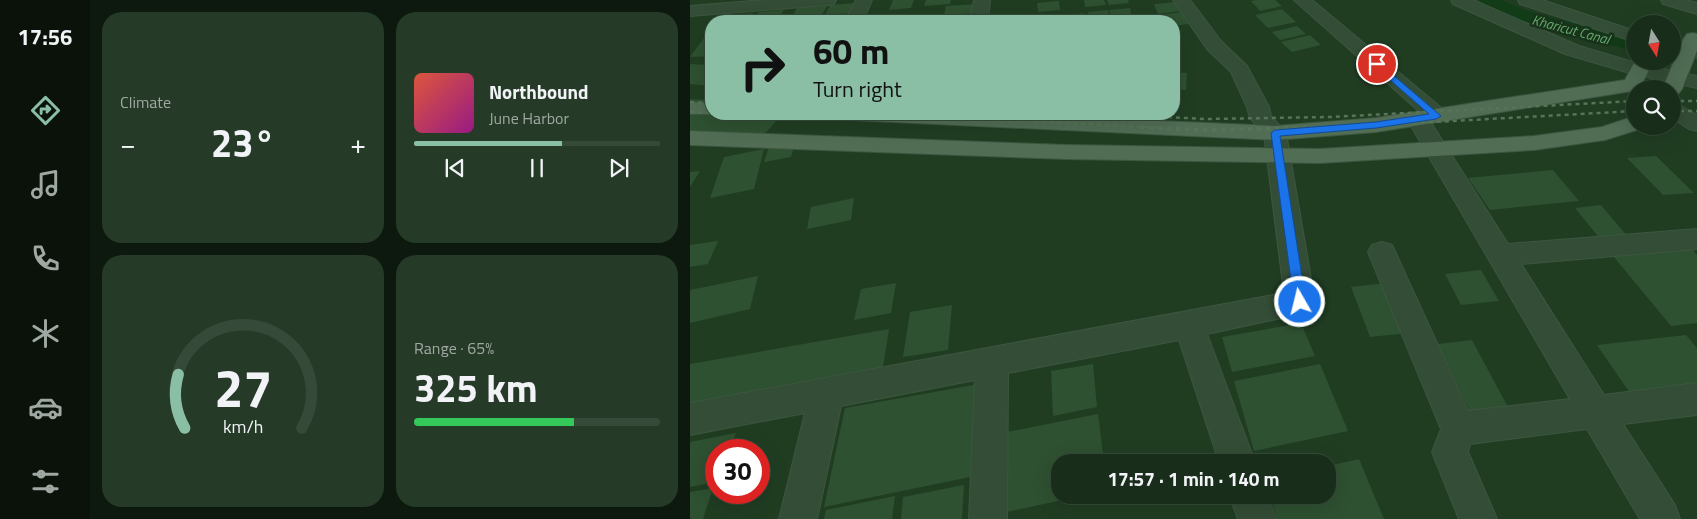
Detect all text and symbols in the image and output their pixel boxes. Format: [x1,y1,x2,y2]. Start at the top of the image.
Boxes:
water label: Kharicut Canal [1530,9,1614,50]
north arrow [1626,15,1681,70]
map controls [1626,15,1681,135]
text: 17:56 [18,20,72,54]
text: 60 m [813,24,889,78]
icon: right [730,35,795,100]
pin [1356,43,1398,85]
icon: arrive [1363,50,1391,78]
text: Turn right [813,72,902,106]
text: Northbound [489,77,589,106]
button: search [1626,80,1681,135]
text: Climate [120,90,171,114]
icon: directions [28,93,63,128]
text: June Harbor [489,106,569,130]
text: 23° [211,114,275,172]
text: − [120,122,136,165]
text: + [350,122,366,165]
icon: previous [441,154,469,182]
icon: pause [523,154,551,182]
icon: next [605,154,633,182]
icon: music [28,167,63,202]
icon: phone [28,241,63,276]
position arrow [1273,275,1325,327]
icon: climate [28,316,63,351]
text: Range · 65% [414,336,494,360]
text: 27 [214,348,272,427]
text: 325 km [414,359,538,417]
icon: car [28,390,63,425]
text: km/h [223,413,263,440]
speed limit sign: 30 [705,439,770,504]
icon: filters [28,464,63,499]
text: 17:57 · 1 min · 140 m [1107,464,1280,493]

